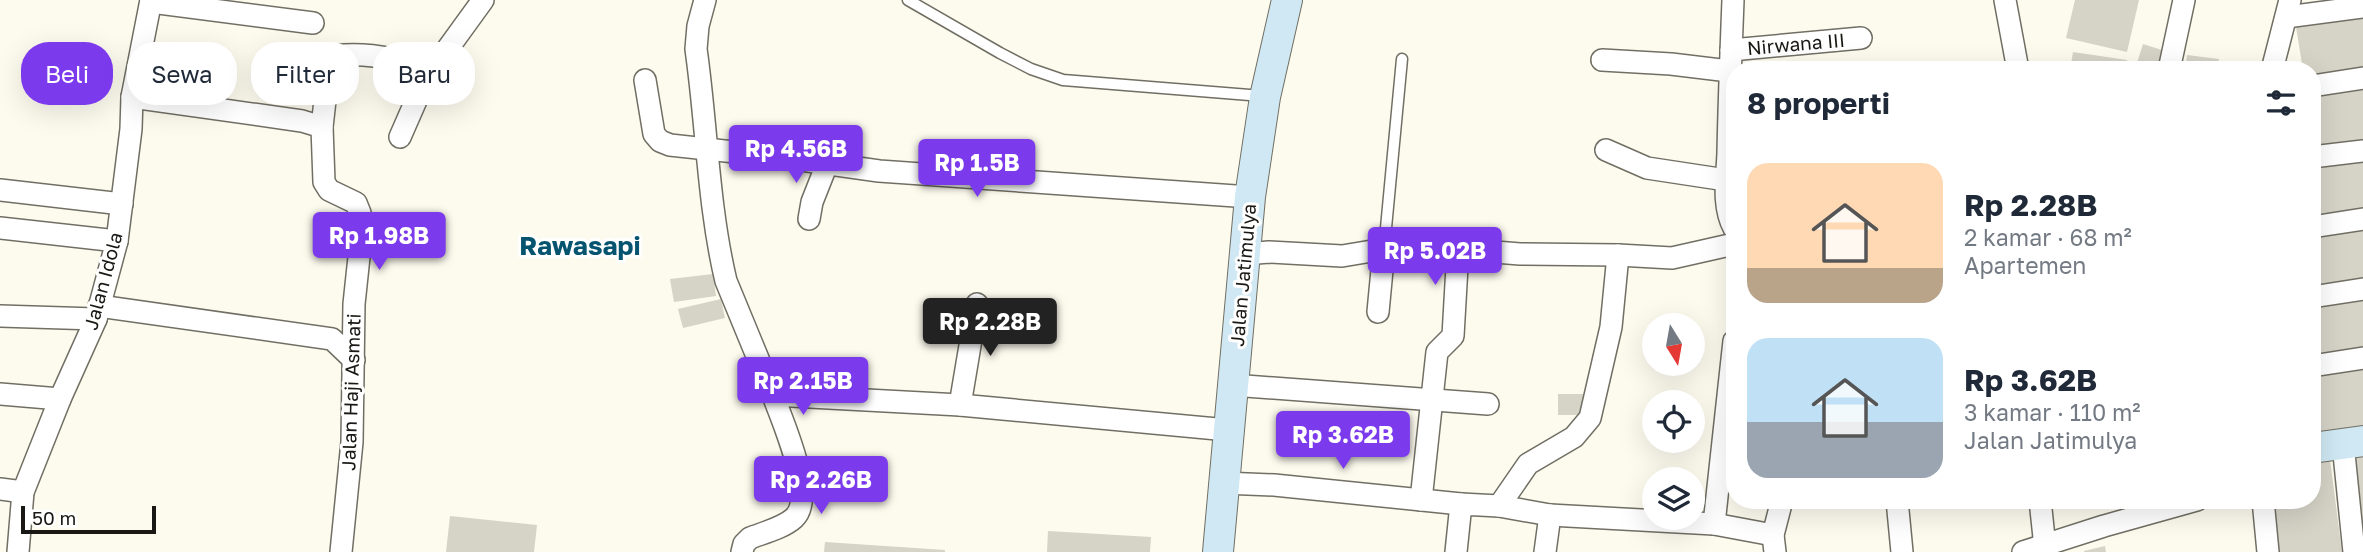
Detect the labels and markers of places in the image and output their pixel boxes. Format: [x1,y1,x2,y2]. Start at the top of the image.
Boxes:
pin: Rp 4.56B [724,125,868,185]
pin: Rp 1.5B [912,140,1042,199]
pin: Rp 1.98B [307,212,451,272]
pin: Rp 5.02B [1363,228,1507,287]
pin: Rp 2.28B [918,298,1062,358]
pin: Rp 2.15B [731,358,875,417]
pin: Rp 3.62B [1271,412,1415,471]
pin: Rp 2.26B [749,456,893,516]

